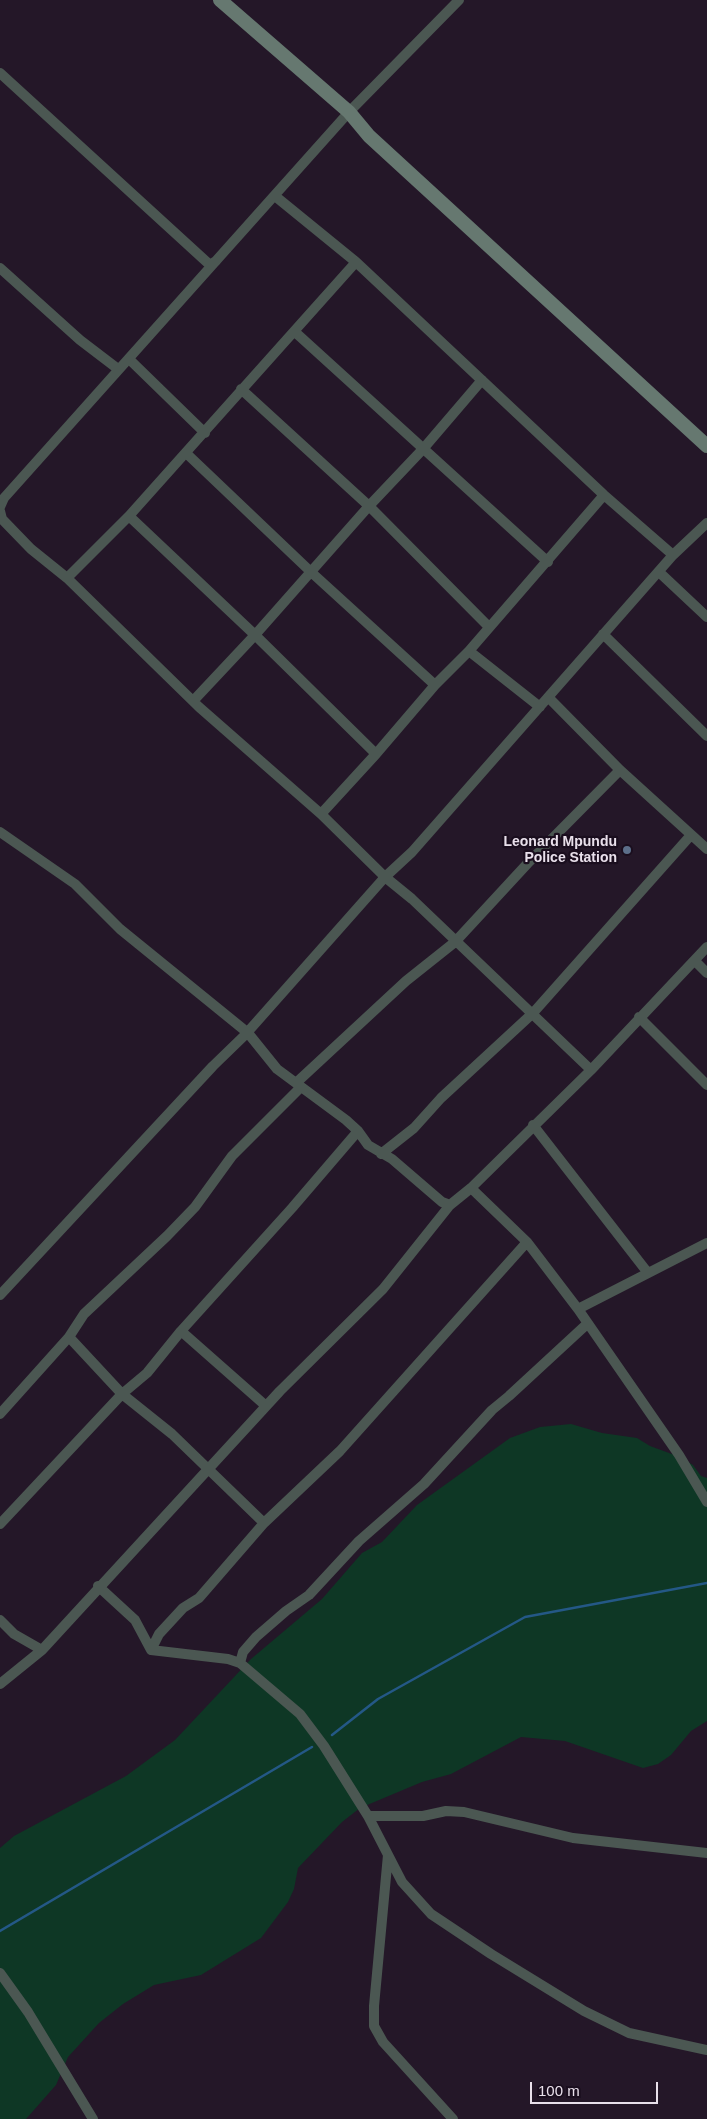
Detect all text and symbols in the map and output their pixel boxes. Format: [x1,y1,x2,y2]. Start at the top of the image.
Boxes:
place label: Leonard Mpundu Police Station [503,834,617,866]
marker: Leonard Mpundu Police Station [621,844,633,856]
scale bar [532,2072,660,2104]
text: 100 m [538,2082,580,2099]

